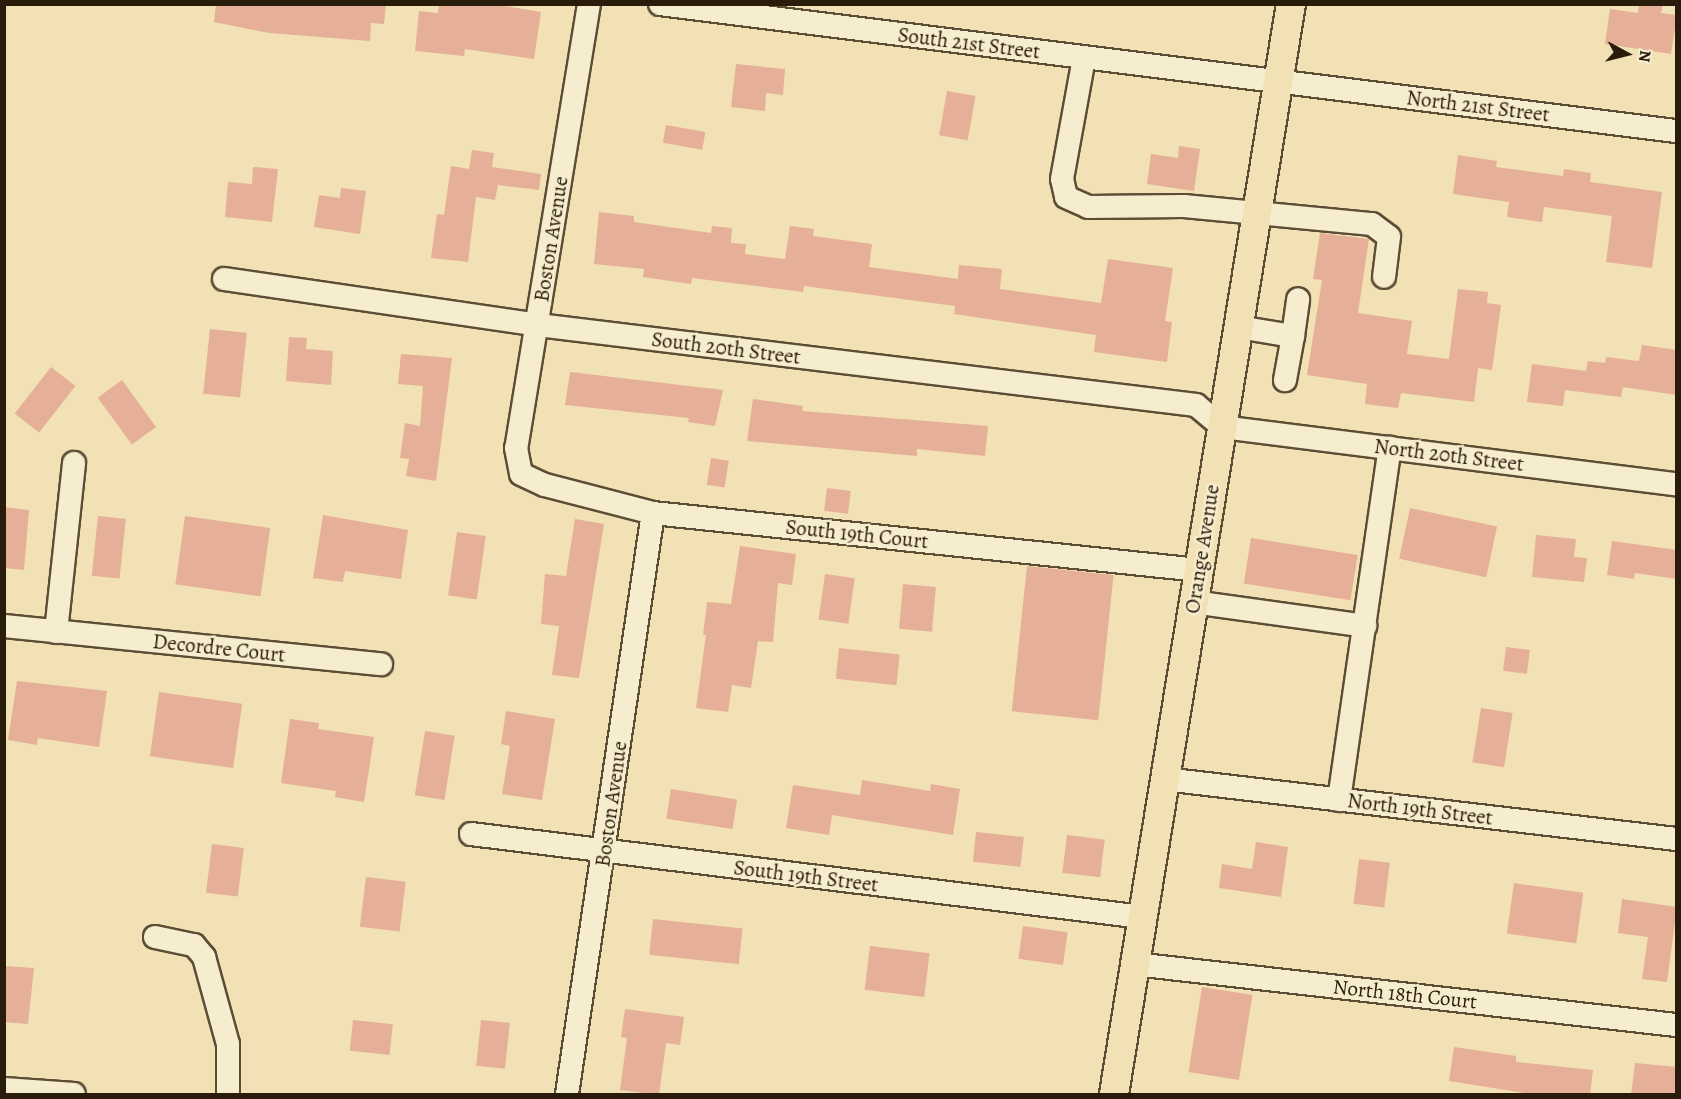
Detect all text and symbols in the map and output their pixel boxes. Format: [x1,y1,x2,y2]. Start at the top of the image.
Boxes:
street label: South 21st Street [896,22,1042,64]
north arrow [1597,24,1657,84]
text: N [1633,49,1656,63]
street label: North 21st Street [1405,85,1551,127]
street label: Boston Avenue [529,174,573,304]
street label: South 20th Street [650,326,802,370]
street label: North 20th Street [1373,433,1525,477]
street label: Orange Avenue [1179,483,1225,615]
street label: South 19th Court [784,514,930,554]
street label: Decordre Court [151,629,287,667]
street label: Boston Avenue [590,739,632,869]
street label: North 19th Street [1346,788,1494,830]
street label: South 19th Street [732,855,880,897]
street label: North 18th Court [1332,974,1478,1014]

